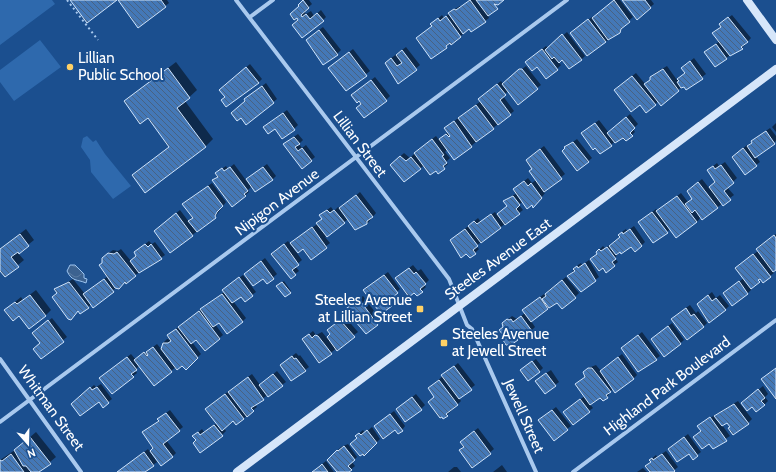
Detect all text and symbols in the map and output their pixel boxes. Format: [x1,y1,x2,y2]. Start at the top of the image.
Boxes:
place label: Lillian Public School [78,49,164,84]
marker: Lillian Public School [65,62,75,72]
street label: Lillian Street [329,107,391,181]
street label: Nipigon Avenue [232,164,323,239]
street label: Steeles Avenue East [441,214,555,304]
place label: Steeles Avenue at Lillian Street [315,291,412,326]
marker: Steeles Avenue at Lillian Street [415,304,425,314]
place label: Steeles Avenue at Jewell Street [452,325,550,360]
street label: Highland Park Boulevard [600,332,734,440]
marker: Steeles Avenue at Jewell Street [439,338,449,348]
street label: Whitman Street [14,362,88,454]
street label: Jewell Street [499,375,548,456]
north arrow [8,424,48,464]
text: N [25,445,37,461]

